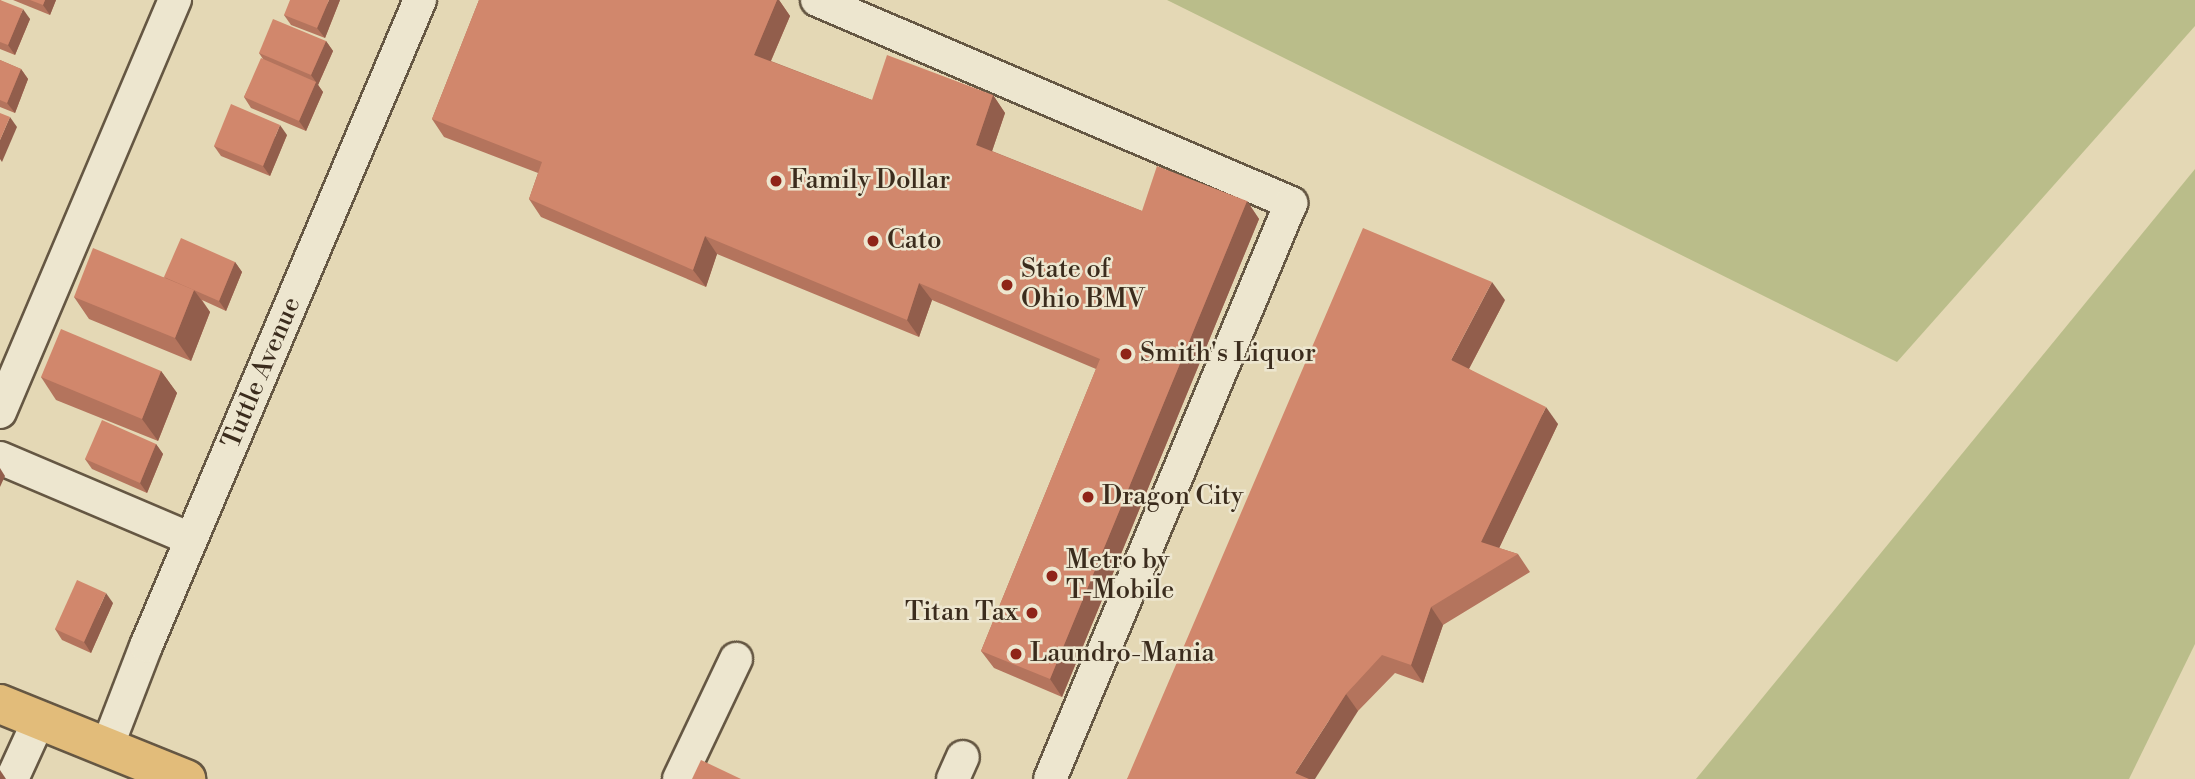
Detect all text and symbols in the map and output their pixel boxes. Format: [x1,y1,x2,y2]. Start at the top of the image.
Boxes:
place label: Family Dollar [790,165,950,197]
marker: Family Dollar [768,173,784,189]
place label: Cato [887,225,942,257]
marker: Cato [865,233,881,249]
place label: State of Ohio BMV [1021,254,1145,316]
marker: State of Ohio BMV [999,277,1015,293]
street label: Tuttle Avenue [216,293,308,453]
place label: Smith's Liquor [1140,338,1316,370]
marker: Smith's Liquor [1118,346,1134,362]
place label: Dragon City [1102,481,1243,513]
marker: Dragon City [1080,489,1096,505]
place label: Metro by T-Mobile [1066,545,1174,606]
marker: Metro by T-Mobile [1044,568,1060,584]
place label: Titan Tax [905,597,1018,629]
marker: Titan Tax [1024,605,1040,621]
place label: Laundro-Mania [1030,638,1215,670]
marker: Laundro-Mania [1008,646,1024,662]

